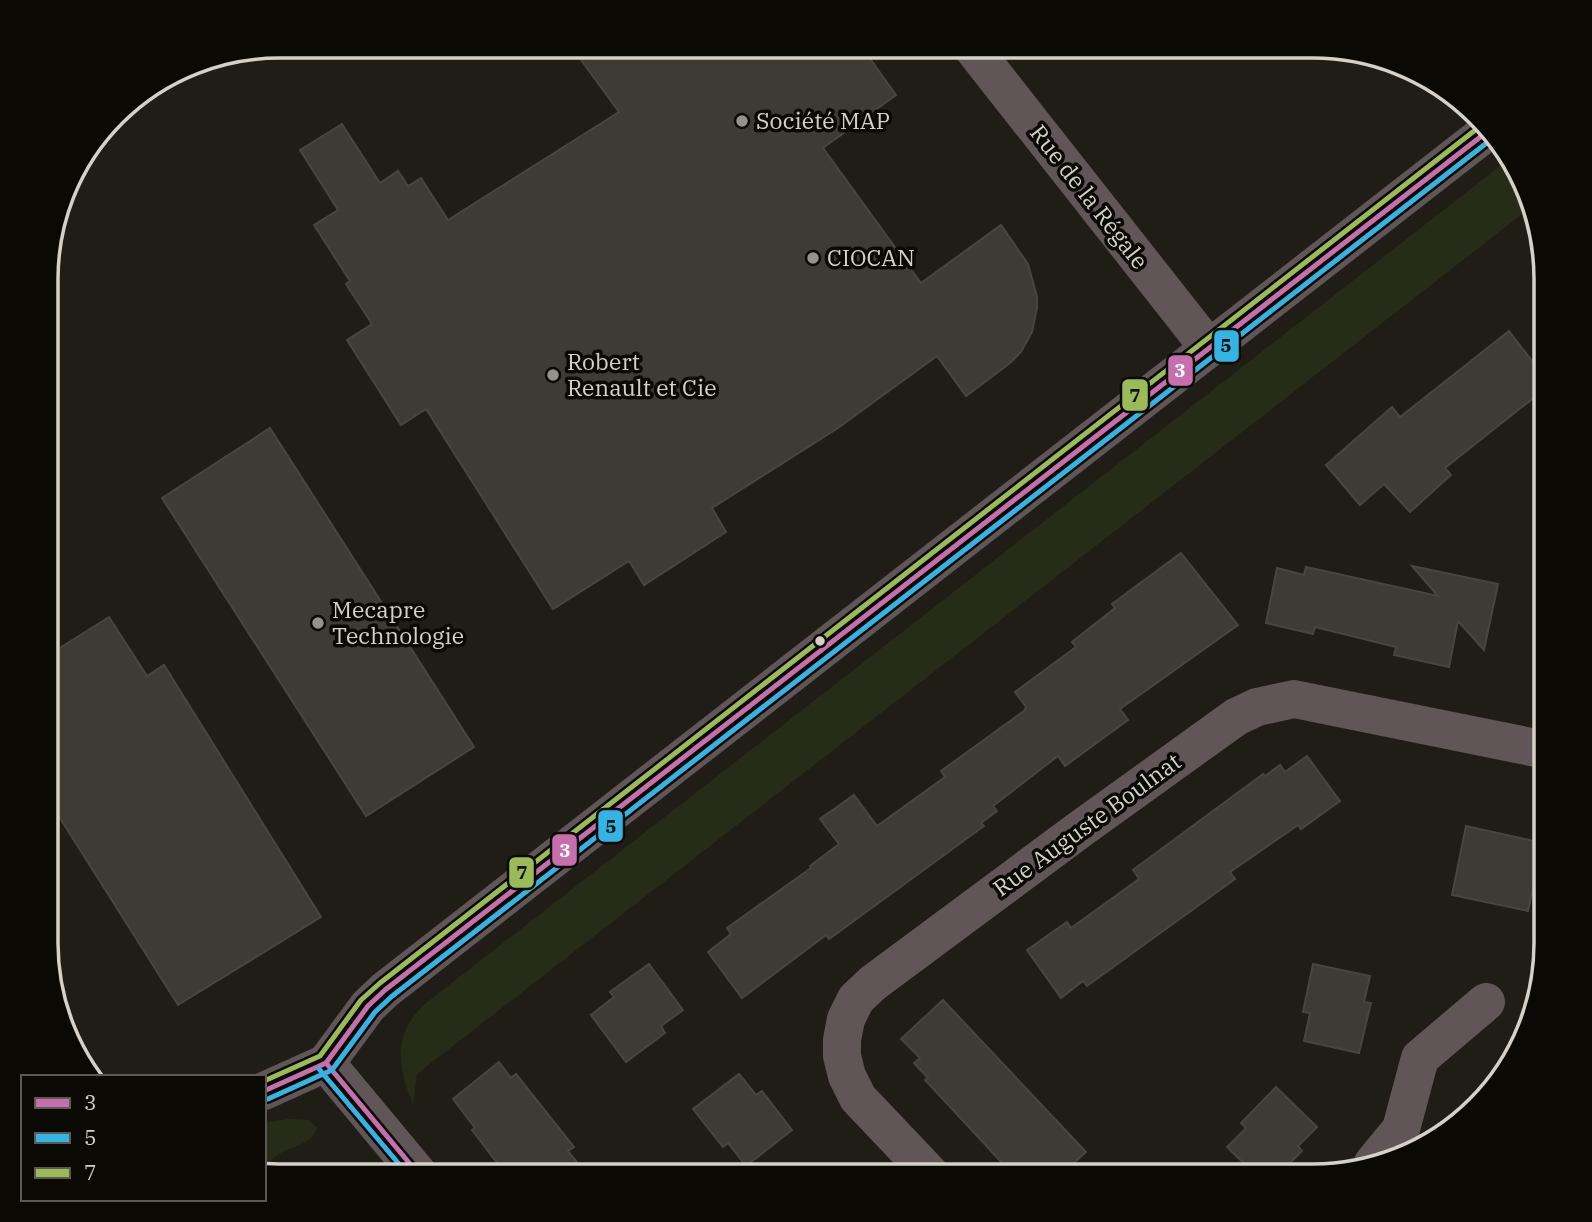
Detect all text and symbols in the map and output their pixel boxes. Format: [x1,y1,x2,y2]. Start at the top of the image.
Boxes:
place label: Société MAP [756,105,890,135]
marker: Société MAP [734,113,750,129]
street label: Rue de la Régale [1024,118,1156,275]
place label: CIOCAN [827,242,915,272]
marker: CIOCAN [805,250,821,266]
line badge: 5 [1213,329,1240,363]
text: 5 [1220,333,1232,357]
place label: Robert Renault et Cie [567,346,716,402]
line badge: 3 [1167,354,1194,387]
text: 3 [1174,358,1186,382]
marker: Robert Renault et Cie [545,367,561,383]
line badge: 7 [1121,378,1149,412]
text: 7 [1129,383,1141,407]
place label: Mecapre Technologie [332,594,464,650]
marker: Mecapre Technologie [310,615,326,631]
unlabelled marker [813,634,827,648]
street label: Rue Auguste Boulnat [987,746,1186,902]
line badge: 5 [597,809,624,843]
text: 5 [605,814,617,838]
line badge: 3 [551,833,578,867]
text: 3 [559,838,571,862]
line badge: 7 [508,856,535,889]
text: 7 [516,860,528,884]
legend [21,1075,266,1201]
text: 3 [84,1088,97,1116]
text: 5 [84,1123,97,1151]
text: 7 [84,1158,97,1186]

